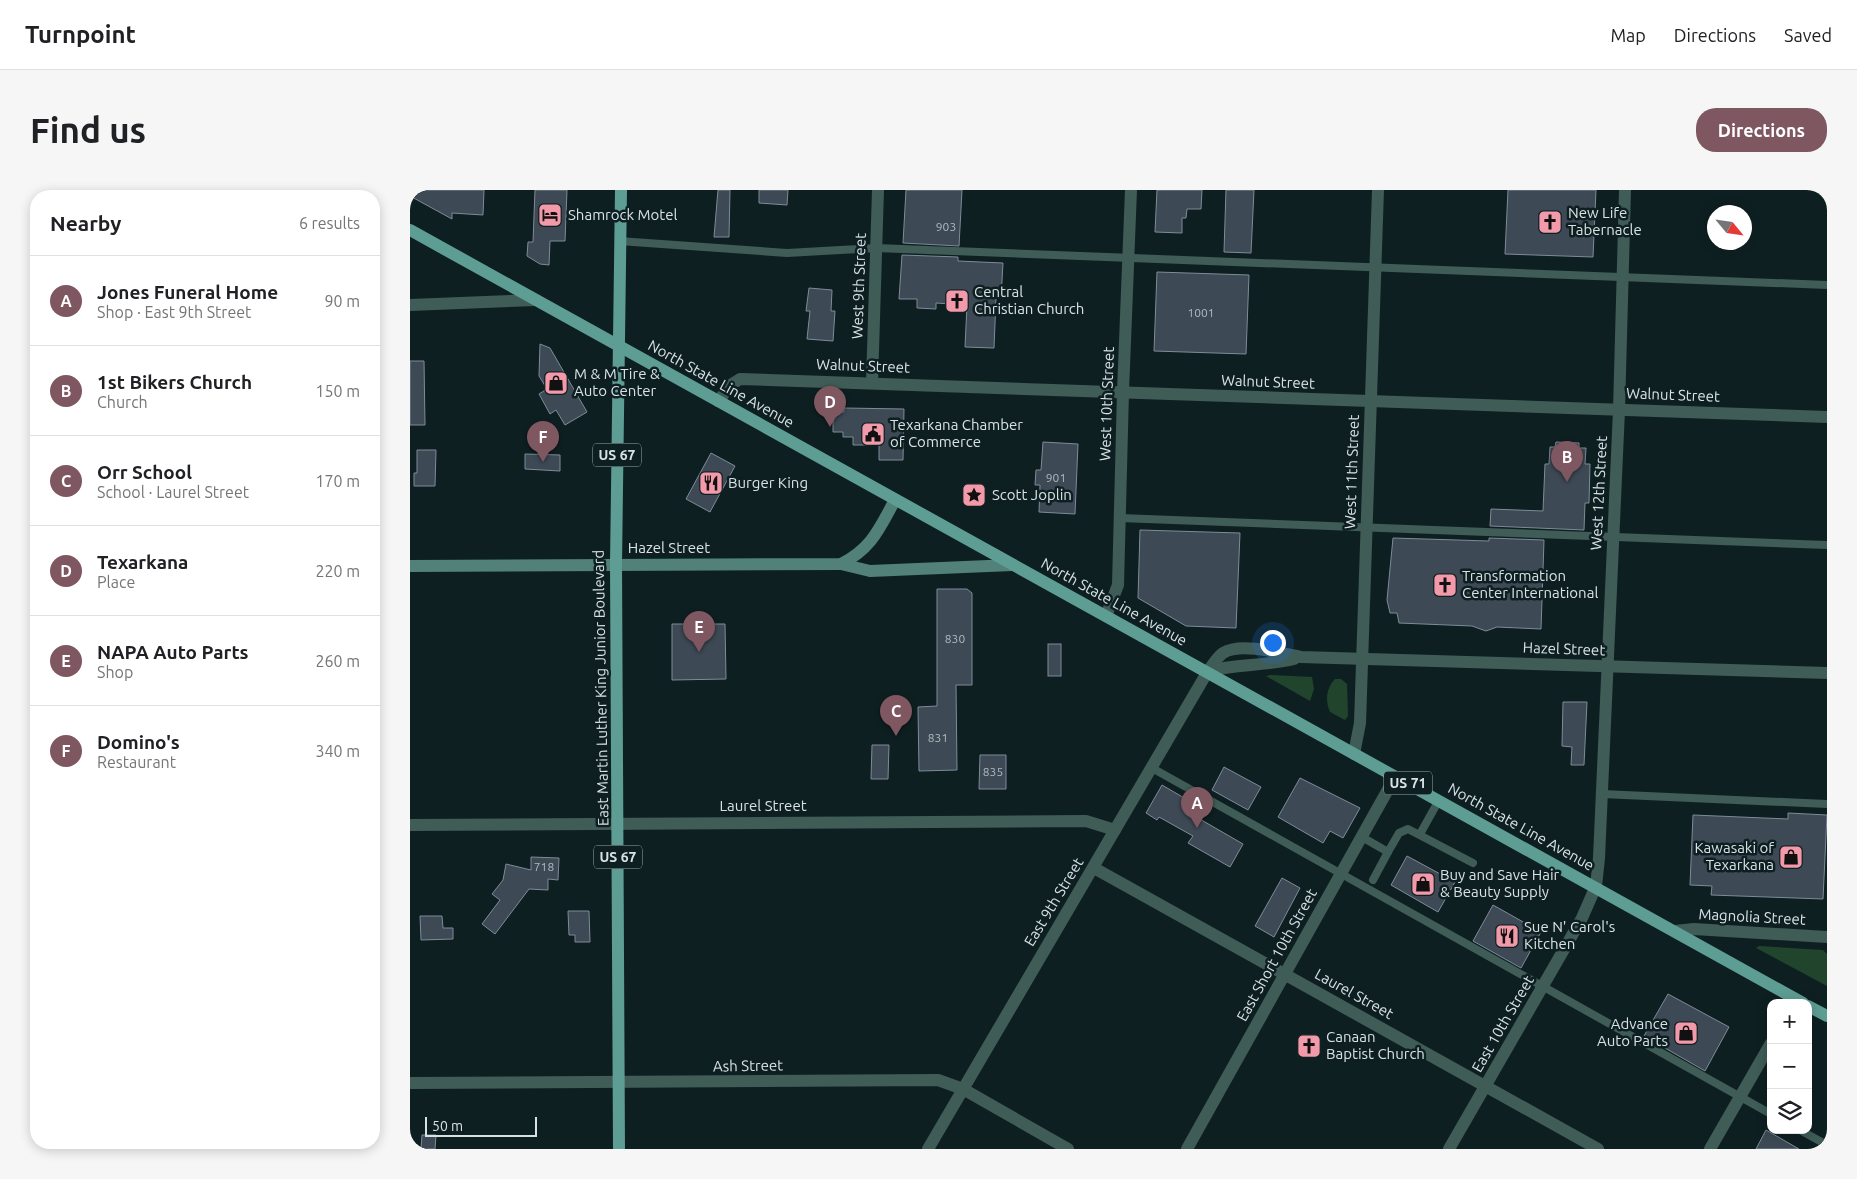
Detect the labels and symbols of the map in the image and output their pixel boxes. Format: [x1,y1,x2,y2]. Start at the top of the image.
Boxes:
hotel icon: Shamrock Motel [537,202,563,228]
place label: New Life Tabernacle [1568,204,1642,238]
north arrow [1707,205,1752,250]
place label: Shamrock Motel [568,206,677,223]
church icon: New Life Tabernacle [1537,209,1563,235]
house number: 903 [936,220,956,233]
street label: West 9th Street [848,233,869,339]
place label: Central Christian Church [974,283,1084,317]
church icon: Central Christian Church [944,288,970,314]
house number: 1001 [1187,306,1215,319]
street label: North State Line Avenue [645,336,797,431]
street label: West 10th Street [1096,346,1117,461]
street label: Walnut Street [816,355,910,376]
place label: M & M Tire & Auto Center [574,365,660,399]
shop icon: M & M Tire & Auto Center [543,370,569,396]
street label: Walnut Street [1221,371,1315,392]
street label: Walnut Street [1626,384,1720,405]
pin: D [814,386,846,427]
street label: West 11th Street [1341,414,1362,529]
place label: Texarkana Chamber of Commerce [890,416,1023,450]
pin: F [527,421,559,462]
public building icon: Texarkana Chamber of Commerce [860,421,886,447]
street label: West 12th Street [1587,435,1610,551]
pin: B [1551,441,1583,482]
road number: US 67 [593,444,641,466]
restaurant icon: Burger King [698,470,724,496]
house number: 901 [1046,471,1066,484]
place label: Burger King [728,474,808,491]
place icon: Scott Joplin [961,482,987,508]
place label: Scott Joplin [992,486,1072,503]
street label: Hazel Street [628,539,710,556]
street label: East Martin Luther King Junior Boulevard [590,550,611,826]
street label: North State Line Avenue [1038,554,1190,649]
place label: Transformation Center International [1462,567,1598,601]
church icon: Transformation Center International [1432,572,1458,598]
pin: E [683,611,715,652]
your location [1260,630,1286,656]
house number: 830 [945,632,965,645]
street label: Hazel Street [1523,639,1606,658]
pin: C [880,695,912,736]
house number: 831 [928,731,948,744]
house number: 835 [983,765,1003,778]
road number: US 71 [1384,772,1432,794]
street label: North State Line Avenue [1445,779,1597,874]
pin: A [1181,787,1213,828]
street label: Laurel Street [719,797,807,814]
place label: Kawasaki of Texarkana [1694,839,1774,873]
shop icon: Kawasaki of Texarkana [1778,844,1804,870]
road number: US 67 [594,846,642,869]
street label: East 9th Street [1020,854,1087,949]
house number: 718 [534,860,554,873]
place label: Buy and Save Hair & Beauty Supply [1440,866,1560,900]
shop icon: Buy and Save Hair & Beauty Supply [1410,871,1436,897]
street label: East Short 10th Street [1233,885,1320,1024]
street label: Magnolia Street [1698,905,1806,928]
place label: Sue N' Carol's Kitchen [1524,918,1615,952]
restaurant icon: Sue N' Carol's Kitchen [1494,923,1520,949]
street label: Laurel Street [1312,965,1397,1022]
street label: East 10th Street [1468,972,1537,1075]
place label: Advance Auto Parts [1597,1015,1668,1049]
shop icon: Advance Auto Parts [1673,1020,1699,1046]
place label: Canaan Baptist Church [1326,1028,1425,1062]
church icon: Canaan Baptist Church [1296,1033,1322,1059]
street label: Ash Street [713,1056,783,1075]
scale bar [425,1114,538,1137]

